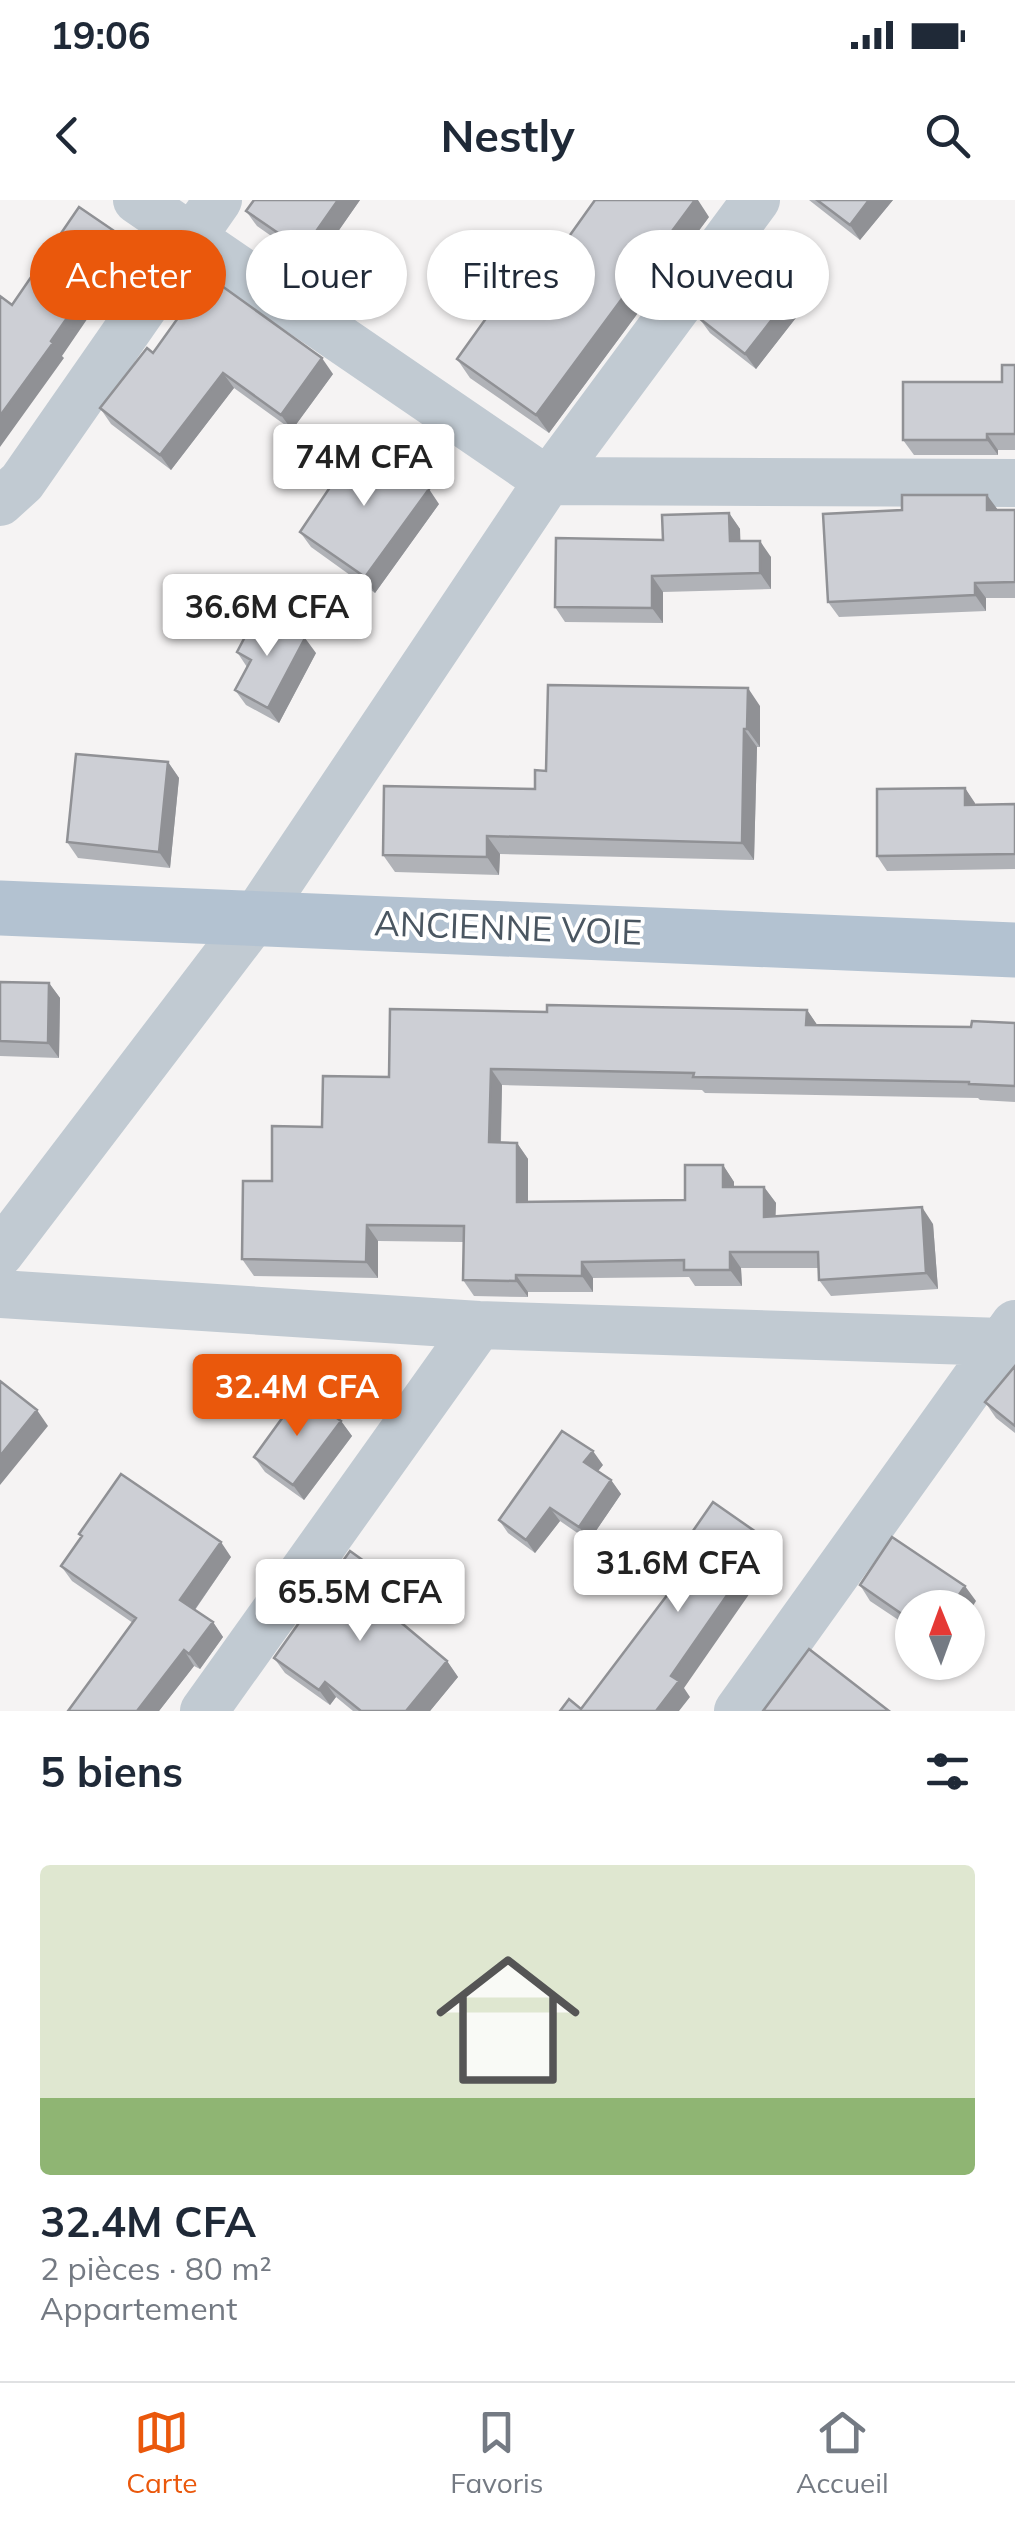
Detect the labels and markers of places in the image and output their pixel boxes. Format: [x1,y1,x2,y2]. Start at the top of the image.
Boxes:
pin: 74M CFA [272,424,456,509]
pin: 36.6M CFA [153,574,381,659]
pin: 32.4M CFA [183,1354,411,1439]
pin: 31.6M CFA [564,1530,792,1615]
pin: 65.5M CFA [246,1559,474,1644]

